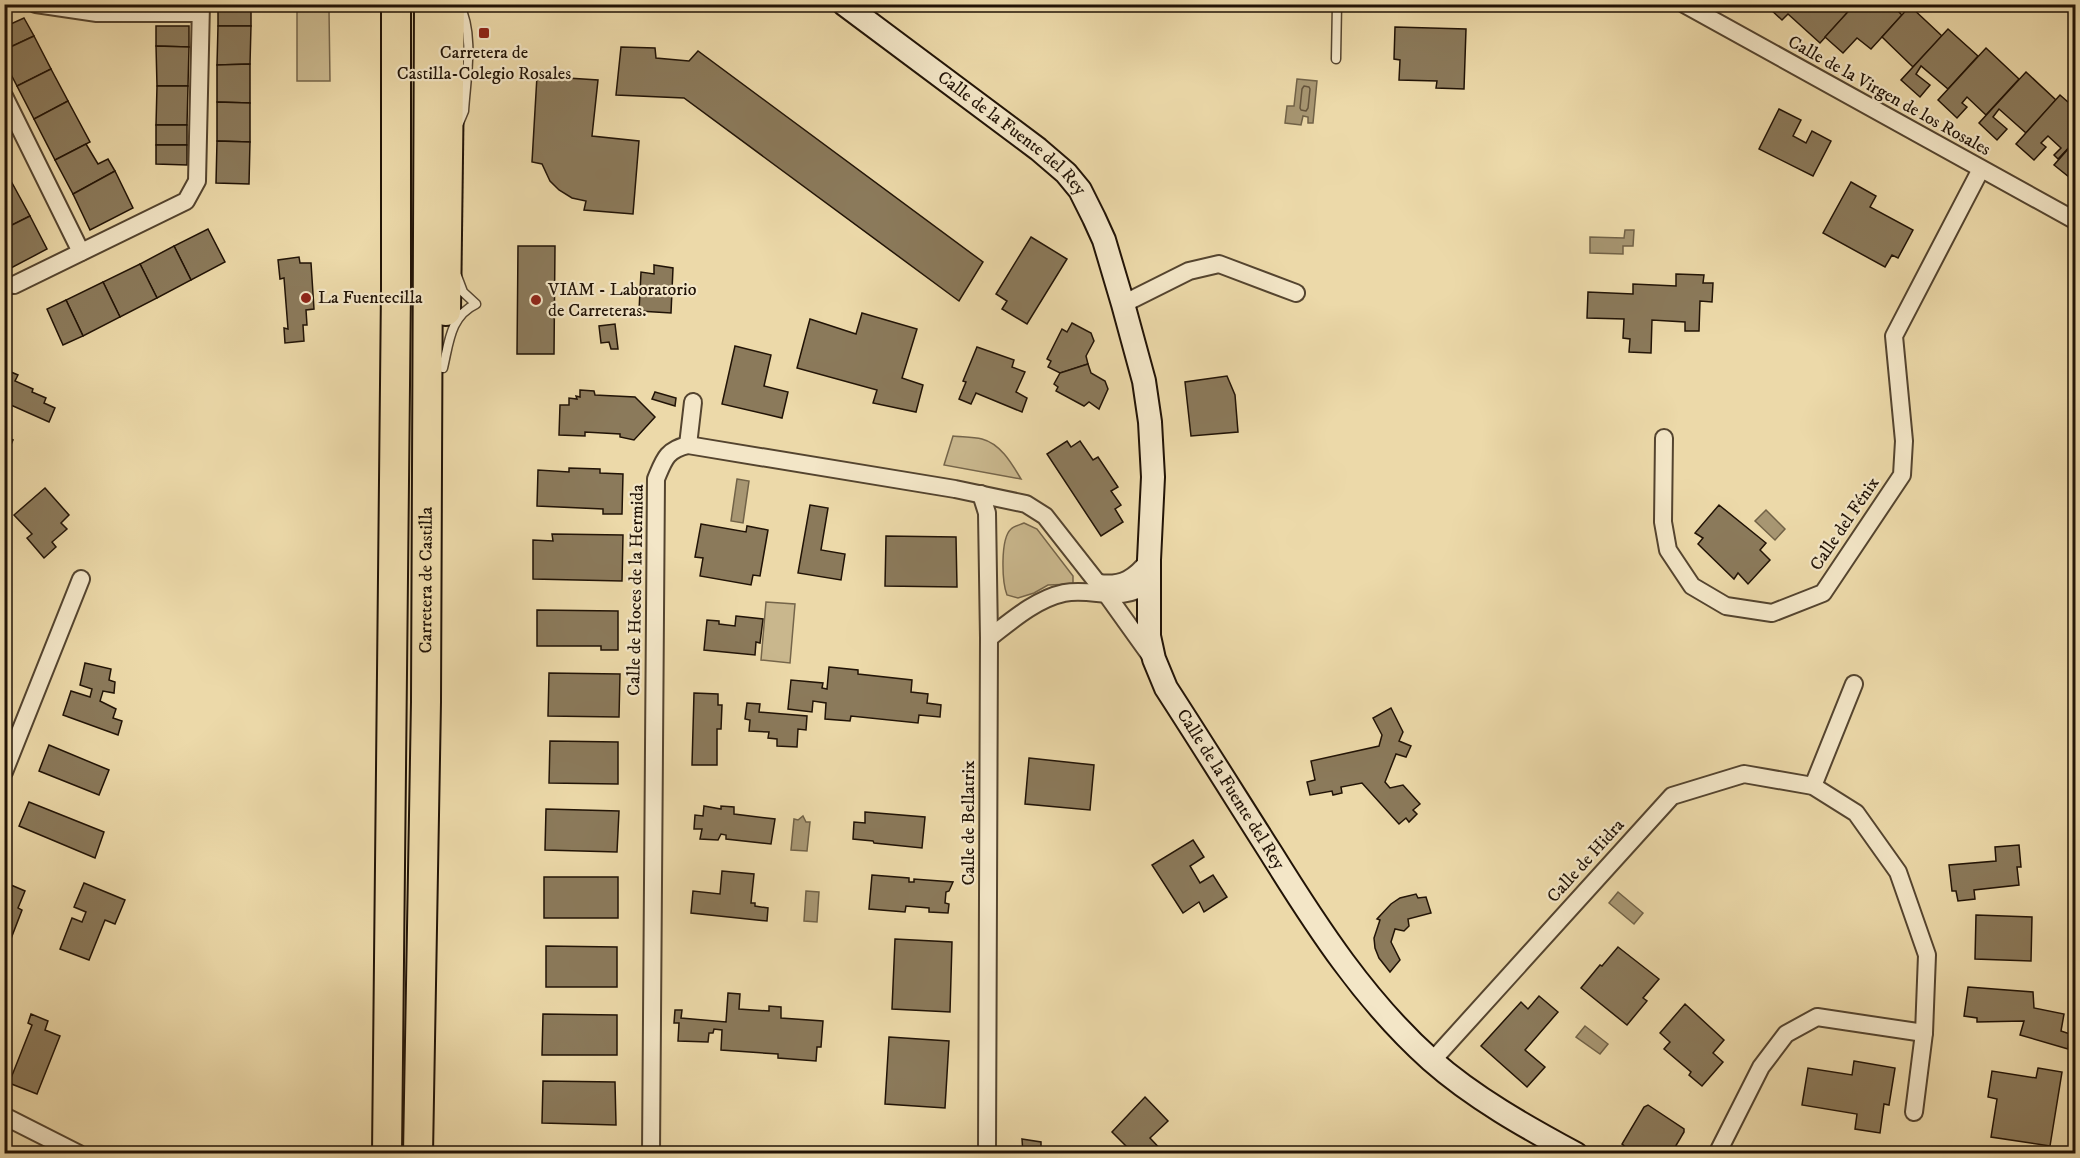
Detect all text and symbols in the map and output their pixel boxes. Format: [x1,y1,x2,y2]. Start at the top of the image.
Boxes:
marker: Carretera de Castilla-Colegio Rosales [477,26,491,40]
street label: Calle de la Virgen de los Rosales [1784,31,1994,161]
place label: Carretera de Castilla-Colegio Rosales [397,42,571,85]
street label: Calle de la Fuente del Rey [933,67,1091,200]
place label: VIAM - Laboratorio de Carreteras. [547,279,697,322]
place label: La Fuentecilla [318,287,423,309]
marker: La Fuentecilla [299,291,313,305]
marker: VIAM - Laboratorio de Carreteras. [529,293,543,307]
street label: Calle del Fénix [1806,473,1884,575]
street label: Calle de Hoces de la Hermida [623,484,649,696]
street label: Carretera de Castilla [415,506,438,654]
street label: Calle de la Fuente del Rey [1172,705,1290,874]
street label: Calle de Bellatrix [958,760,980,886]
street label: Calle de Hidra [1543,814,1630,907]

